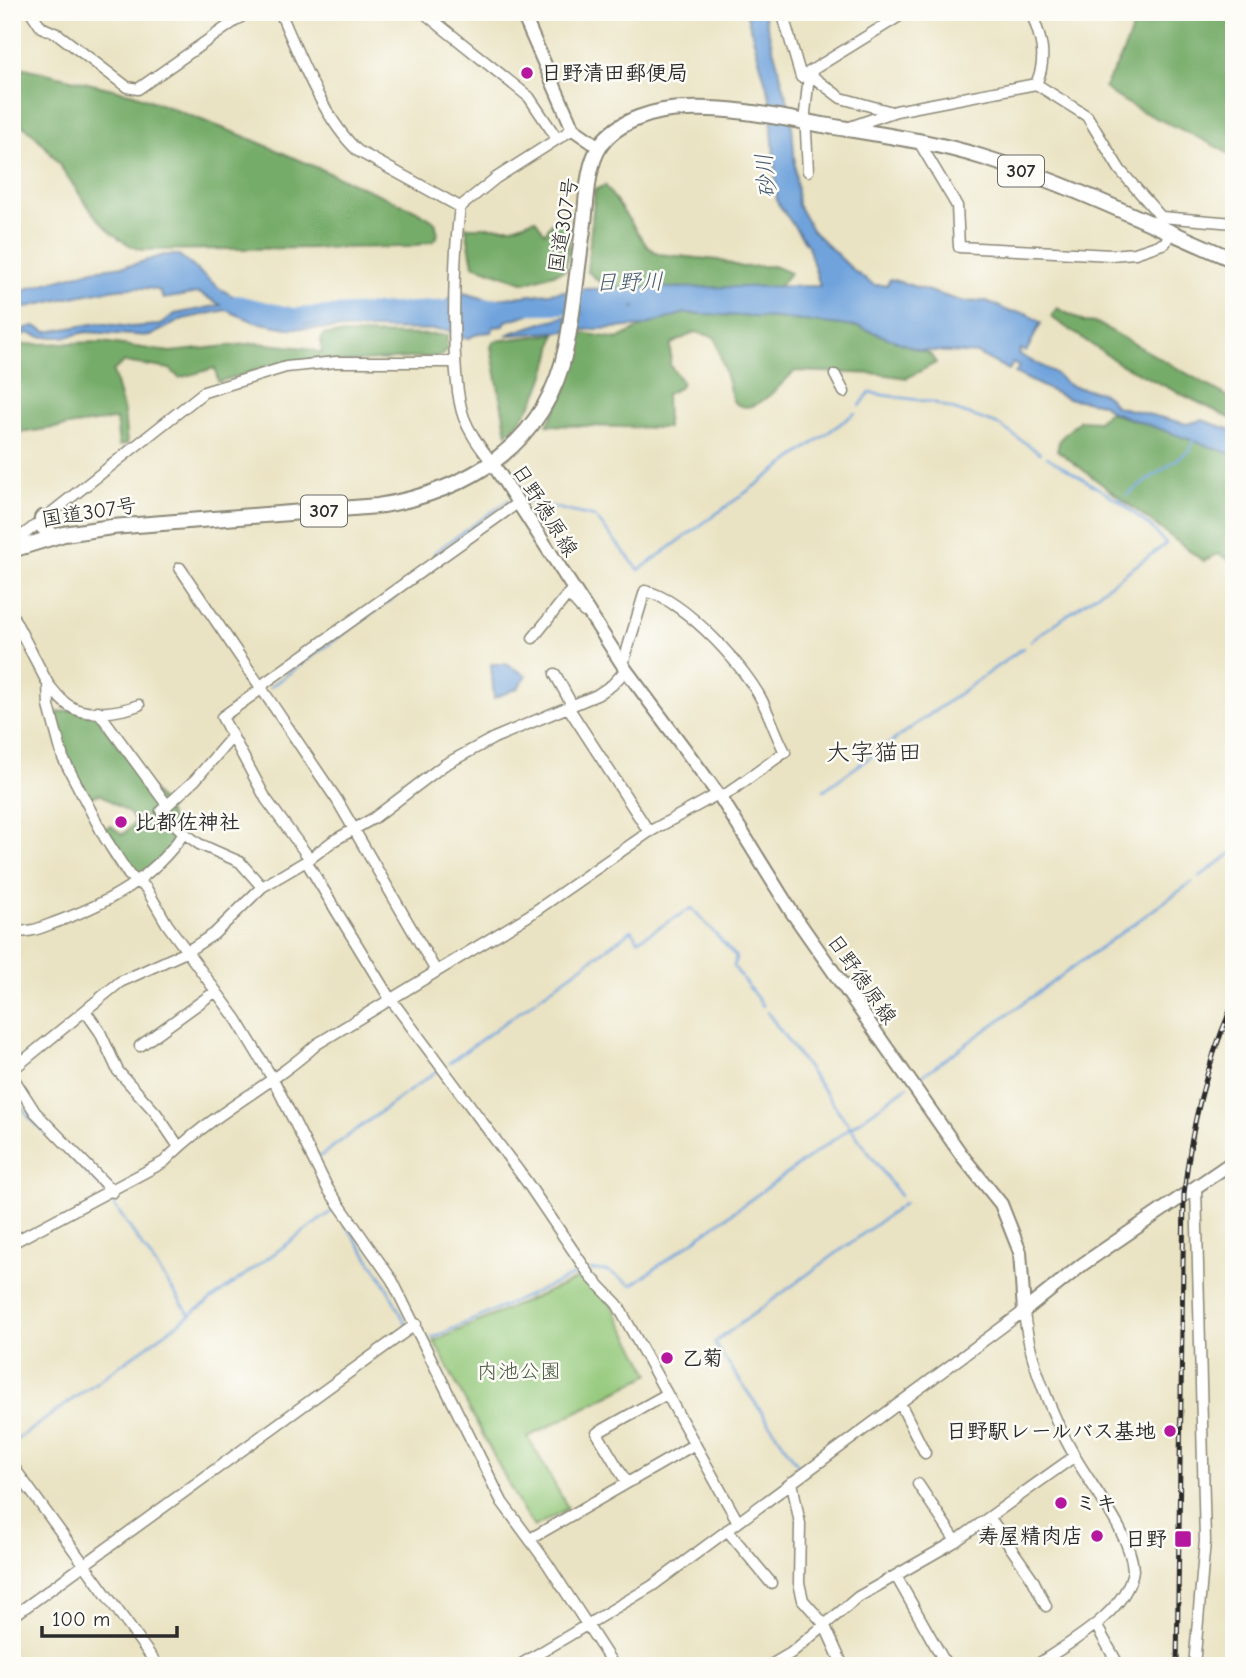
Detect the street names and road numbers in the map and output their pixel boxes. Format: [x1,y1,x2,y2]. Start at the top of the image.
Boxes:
road number: 307 [998,155,1044,186]
street label: 国道307号 [544,176,582,274]
street label: 日野徳原線 [507,459,583,561]
street label: 国道307号 [40,493,138,531]
road number: 307 [301,496,347,526]
street label: 日野徳原線 [822,929,902,1029]

